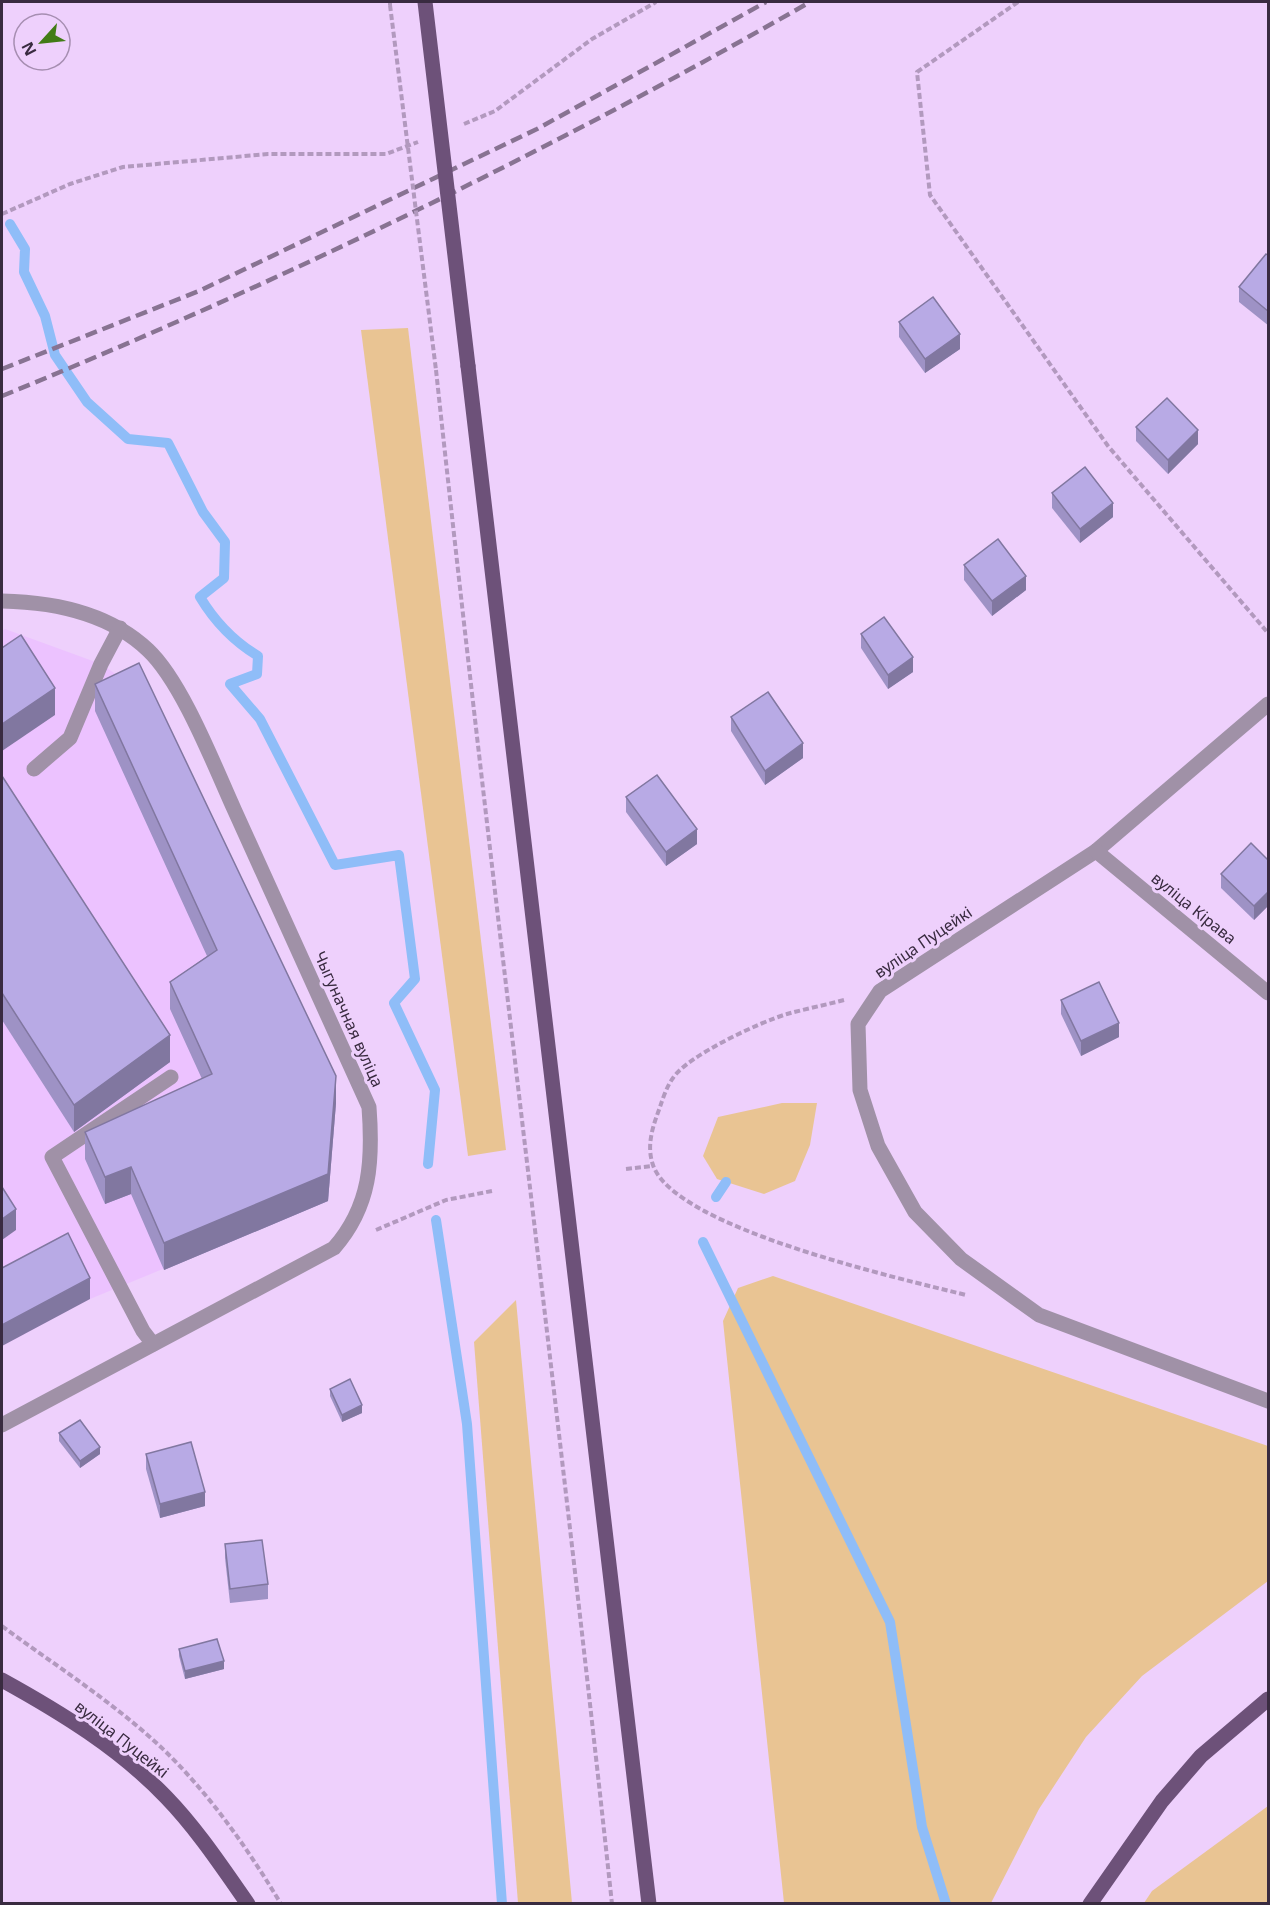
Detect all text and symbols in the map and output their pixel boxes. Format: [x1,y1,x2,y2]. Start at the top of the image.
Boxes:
north arrow [12,12,72,72]
text: N [16,38,41,60]
street label: вуліца Кірава [1147,867,1241,949]
street label: вуліца Пуцейкі [870,901,976,983]
street label: Чыгуначная вуліца [309,947,389,1091]
street label: вуліца Пуцейкі [70,1695,174,1783]

